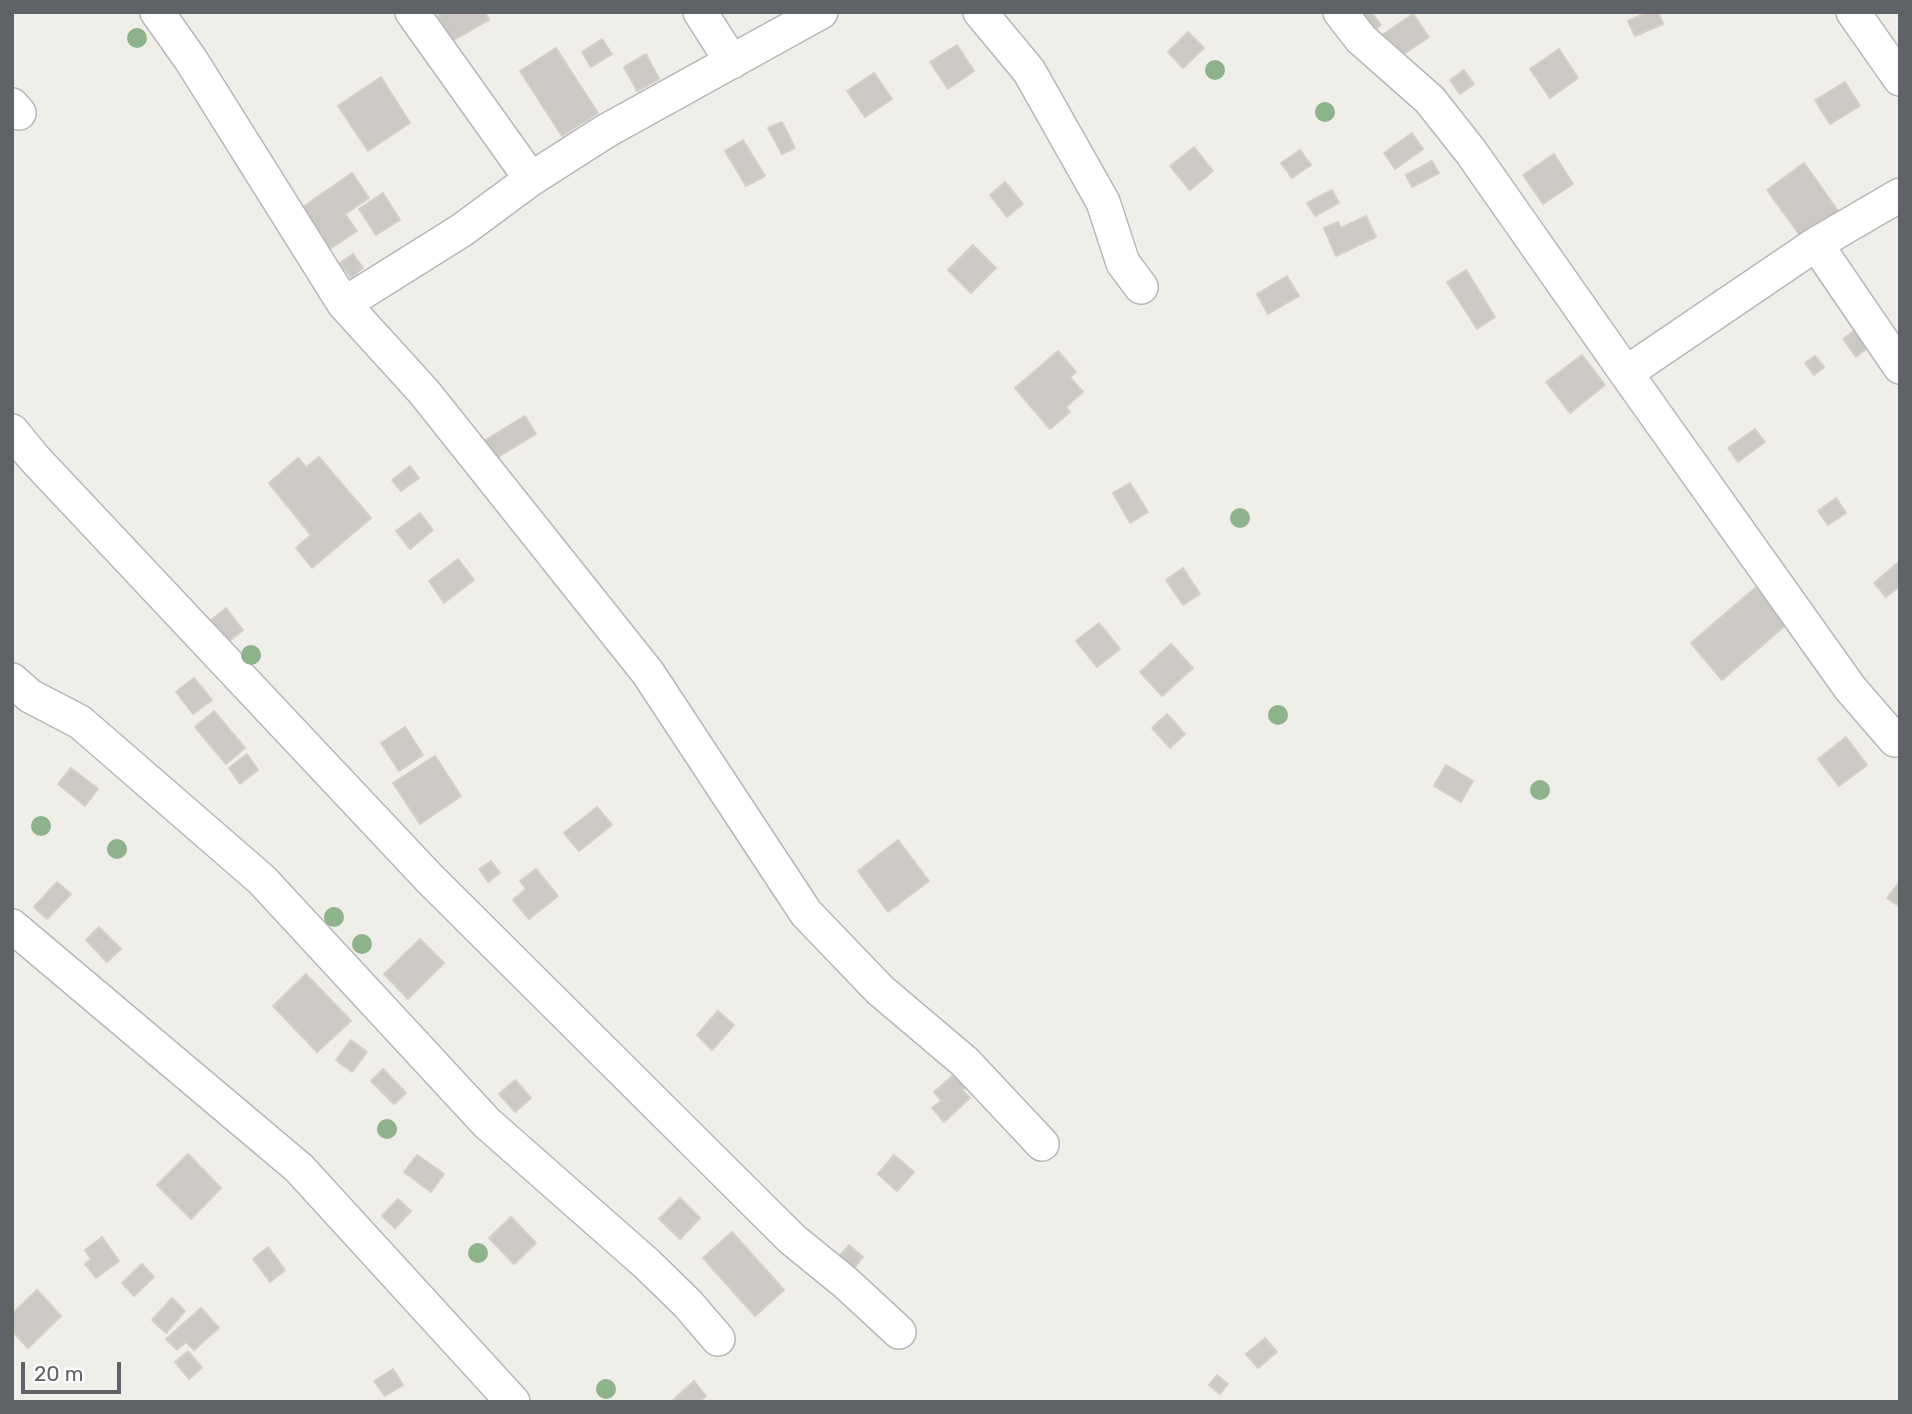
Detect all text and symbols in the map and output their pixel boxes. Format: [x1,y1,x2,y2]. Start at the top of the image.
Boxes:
scale bar [24,1348,124,1392]
text: 20 m [34,1361,83,1386]

